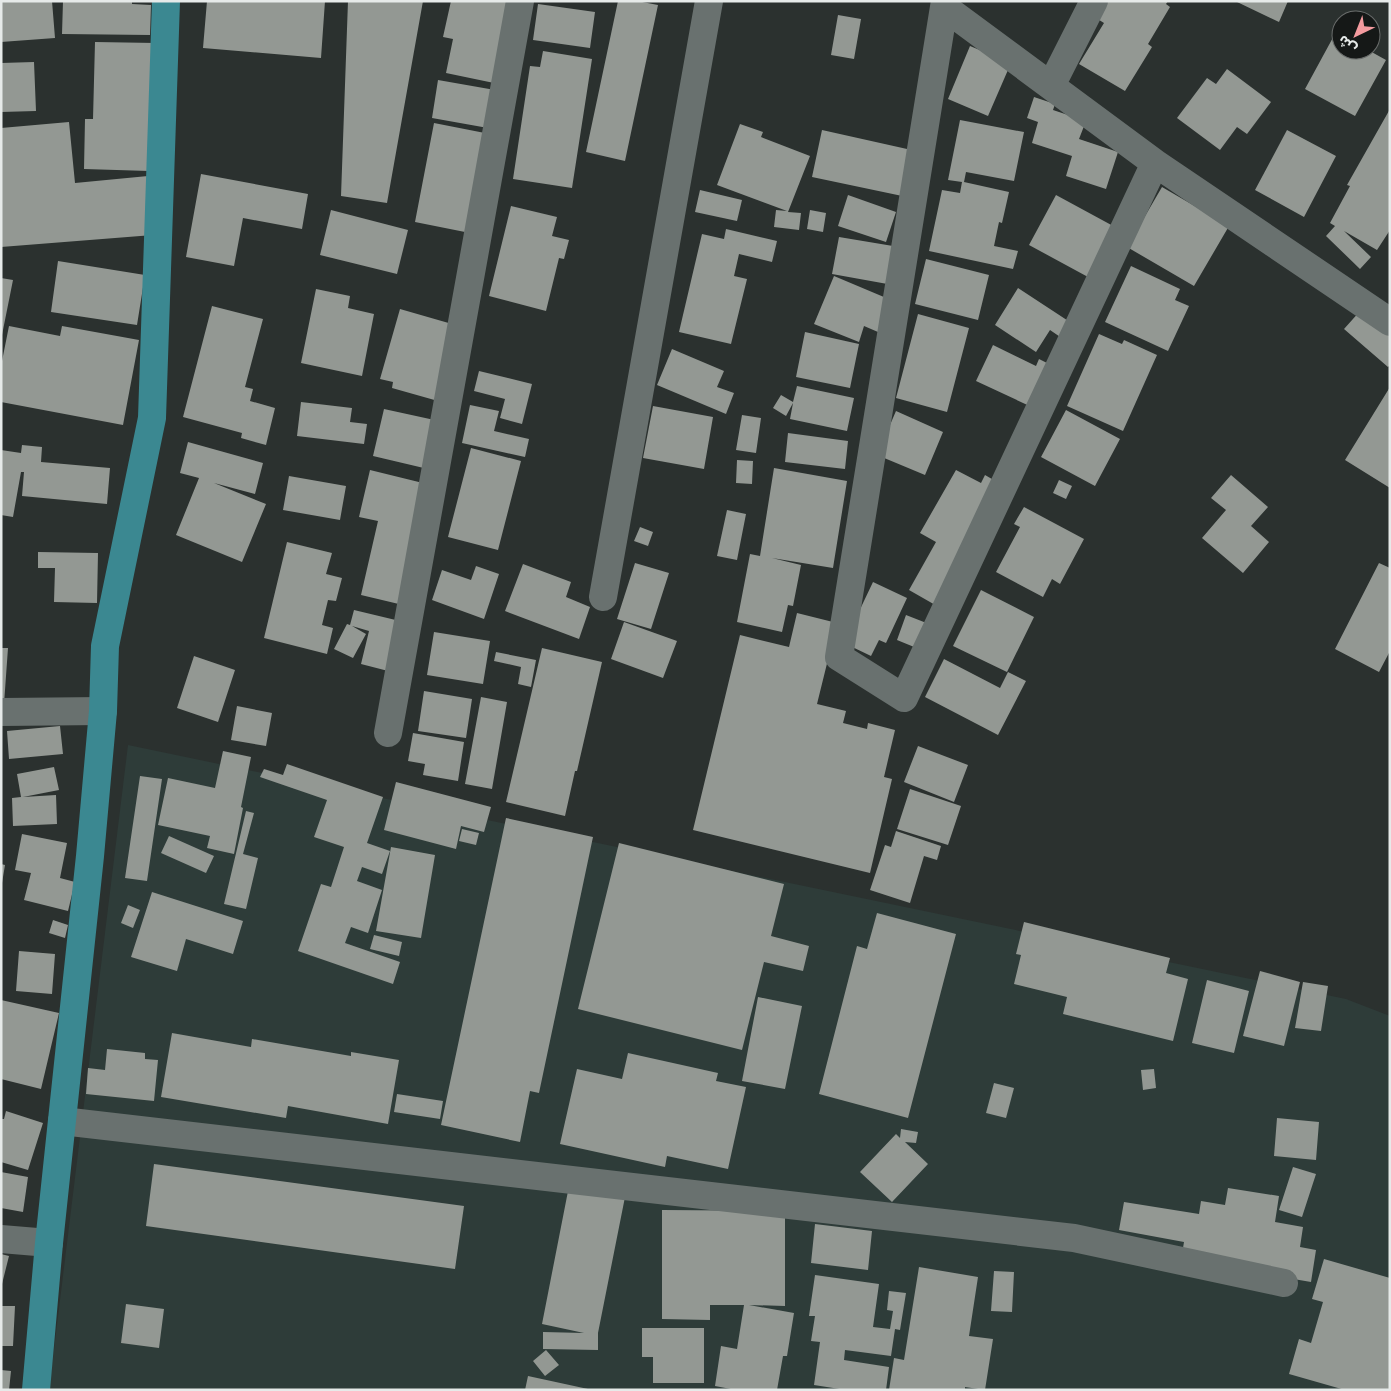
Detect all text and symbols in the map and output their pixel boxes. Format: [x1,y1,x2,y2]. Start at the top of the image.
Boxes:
north arrow [1331,10,1381,60]
text: ش [1335,32,1360,57]

